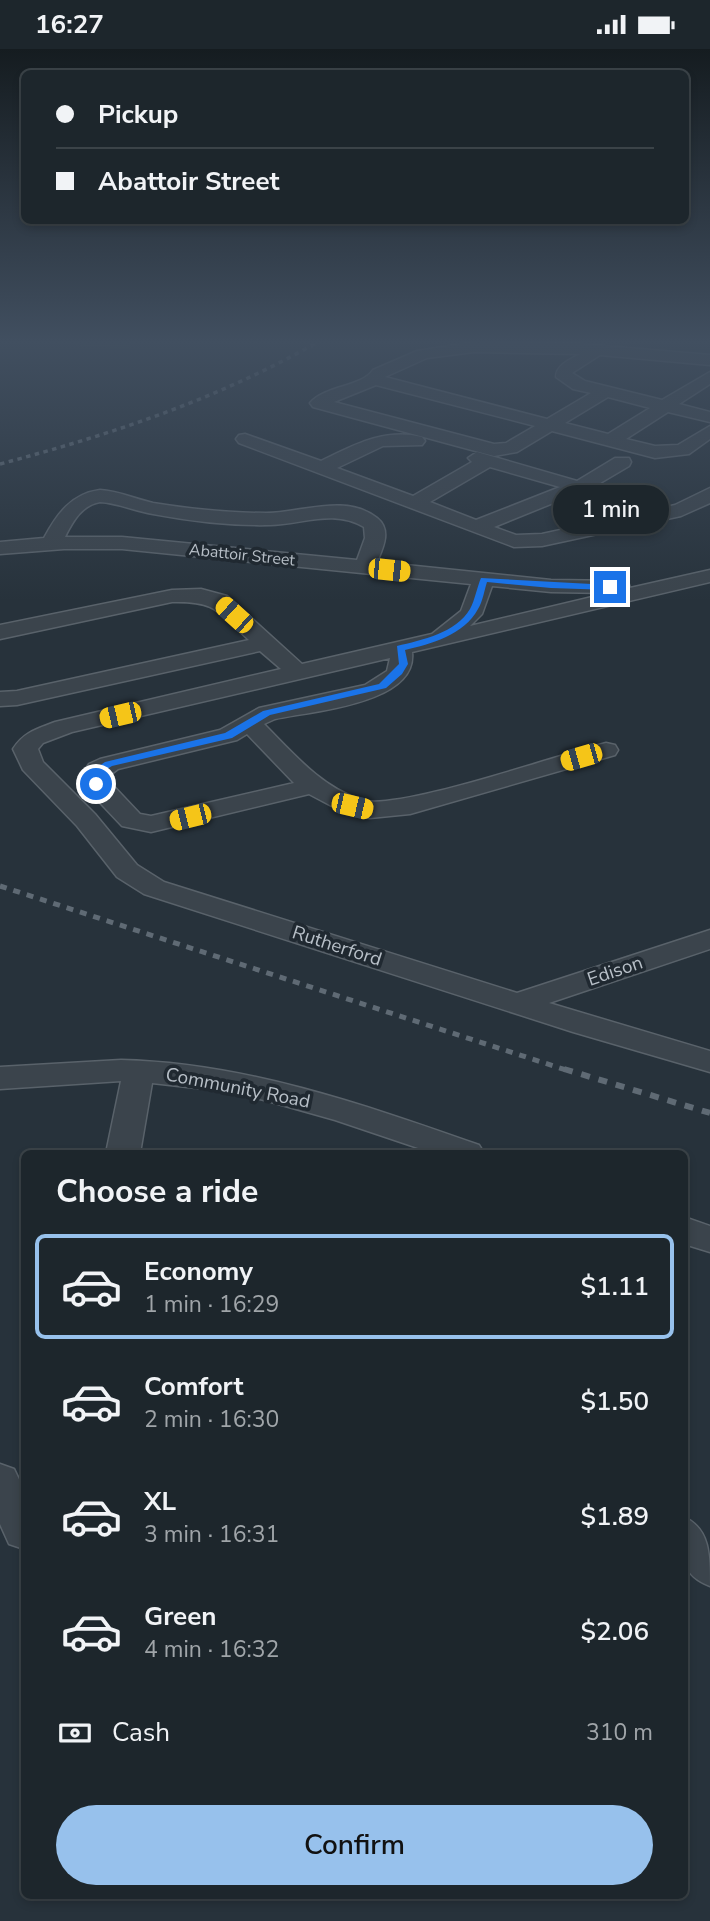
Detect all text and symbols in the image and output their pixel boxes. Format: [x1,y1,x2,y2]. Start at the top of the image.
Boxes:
text: 16:27 [35,7,104,42]
text: Pickup [98,97,178,132]
text: Abattoir Street [98,164,279,199]
callout: 1 min [552,485,668,535]
text: 1 min [582,494,640,525]
street label: Abattoir Street [188,538,296,572]
car [368,557,411,583]
route end [594,571,626,603]
car [212,593,257,637]
car [98,700,143,730]
car [558,741,605,773]
route start [80,768,112,800]
car [330,791,375,821]
car [168,802,213,832]
street label: Rutherford [289,919,385,973]
street label: Edison [584,949,646,993]
street label: Community Road [164,1061,312,1115]
text: Choose a ride [56,1170,258,1213]
text: Economy [144,1254,253,1289]
icon: car [60,1255,123,1318]
text: $1.11 [580,1269,649,1304]
text: 1 min · 16:29 [144,1289,279,1320]
text: Comfort [144,1369,244,1404]
icon: car [60,1370,123,1433]
text: $1.50 [580,1384,649,1419]
text: 2 min · 16:30 [144,1404,279,1435]
text: XL [144,1484,176,1519]
icon: car [60,1485,123,1548]
text: $1.89 [580,1499,649,1534]
text: 3 min · 16:31 [144,1519,279,1550]
text: Green [144,1599,217,1634]
icon: car [60,1600,123,1663]
text: $2.06 [580,1614,649,1649]
text: 4 min · 16:32 [144,1634,279,1665]
icon: cash [56,1714,94,1752]
text: Cash [112,1715,170,1750]
text: 310 m [586,1717,653,1748]
button: Confirm [56,1805,653,1885]

